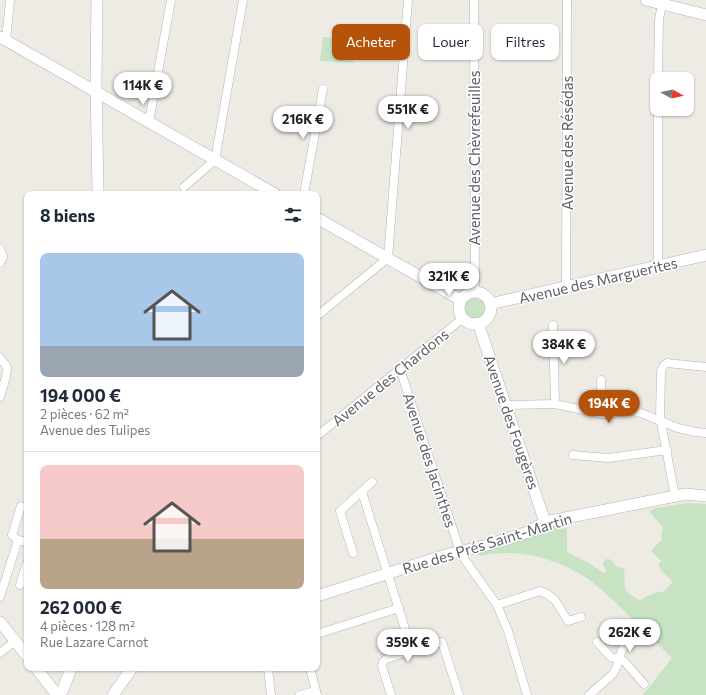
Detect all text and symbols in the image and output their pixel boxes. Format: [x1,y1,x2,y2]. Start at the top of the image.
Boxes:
chip: Acheter [332,24,410,60]
chip: Louer [418,24,483,60]
chip: Filtres [491,24,559,60]
street label: Avenue des Chèvrefeuilles [465,70,483,246]
pin: 114K € [110,72,176,106]
north arrow [650,72,694,116]
map controls [650,72,694,116]
street label: Avenue des Résédas [558,75,576,210]
text: 114K € [123,77,163,93]
pin: 551K € [375,96,441,130]
text: 551K € [387,101,429,117]
pin: 216K € [270,106,336,140]
text: 216K € [282,111,324,127]
icon: filters [282,204,304,226]
text: 8 biens [40,205,95,226]
street label: Avenue des Marguerites [517,253,679,307]
pin: 321K € [416,263,482,297]
text: 321K € [428,268,470,284]
icon: home [136,279,208,351]
street label: Avenue des Chardons [328,324,452,430]
pin: 384K € [531,331,597,365]
text: 384K € [542,336,586,352]
street label: Avenue des Fougères [481,352,544,492]
text: 194 000 € [40,385,121,406]
street label: Avenue des Jacinthes [400,390,460,530]
pin: 194K € [576,390,642,424]
text: 194K € [588,395,630,411]
text: 2 pièces · 62 m² [40,406,129,422]
text: Avenue des Tulipes [40,422,150,438]
icon: home [136,491,208,563]
street label: Rue des Prés Saint-Martin [400,509,574,577]
text: 262 000 € [40,597,122,618]
text: 4 pièces · 128 m² [40,618,135,634]
pin: 262K € [597,619,663,653]
text: 262K € [608,624,652,640]
pin: 359K € [375,629,441,663]
text: Rue Lazare Carnot [40,634,148,650]
text: 359K € [386,634,430,650]

